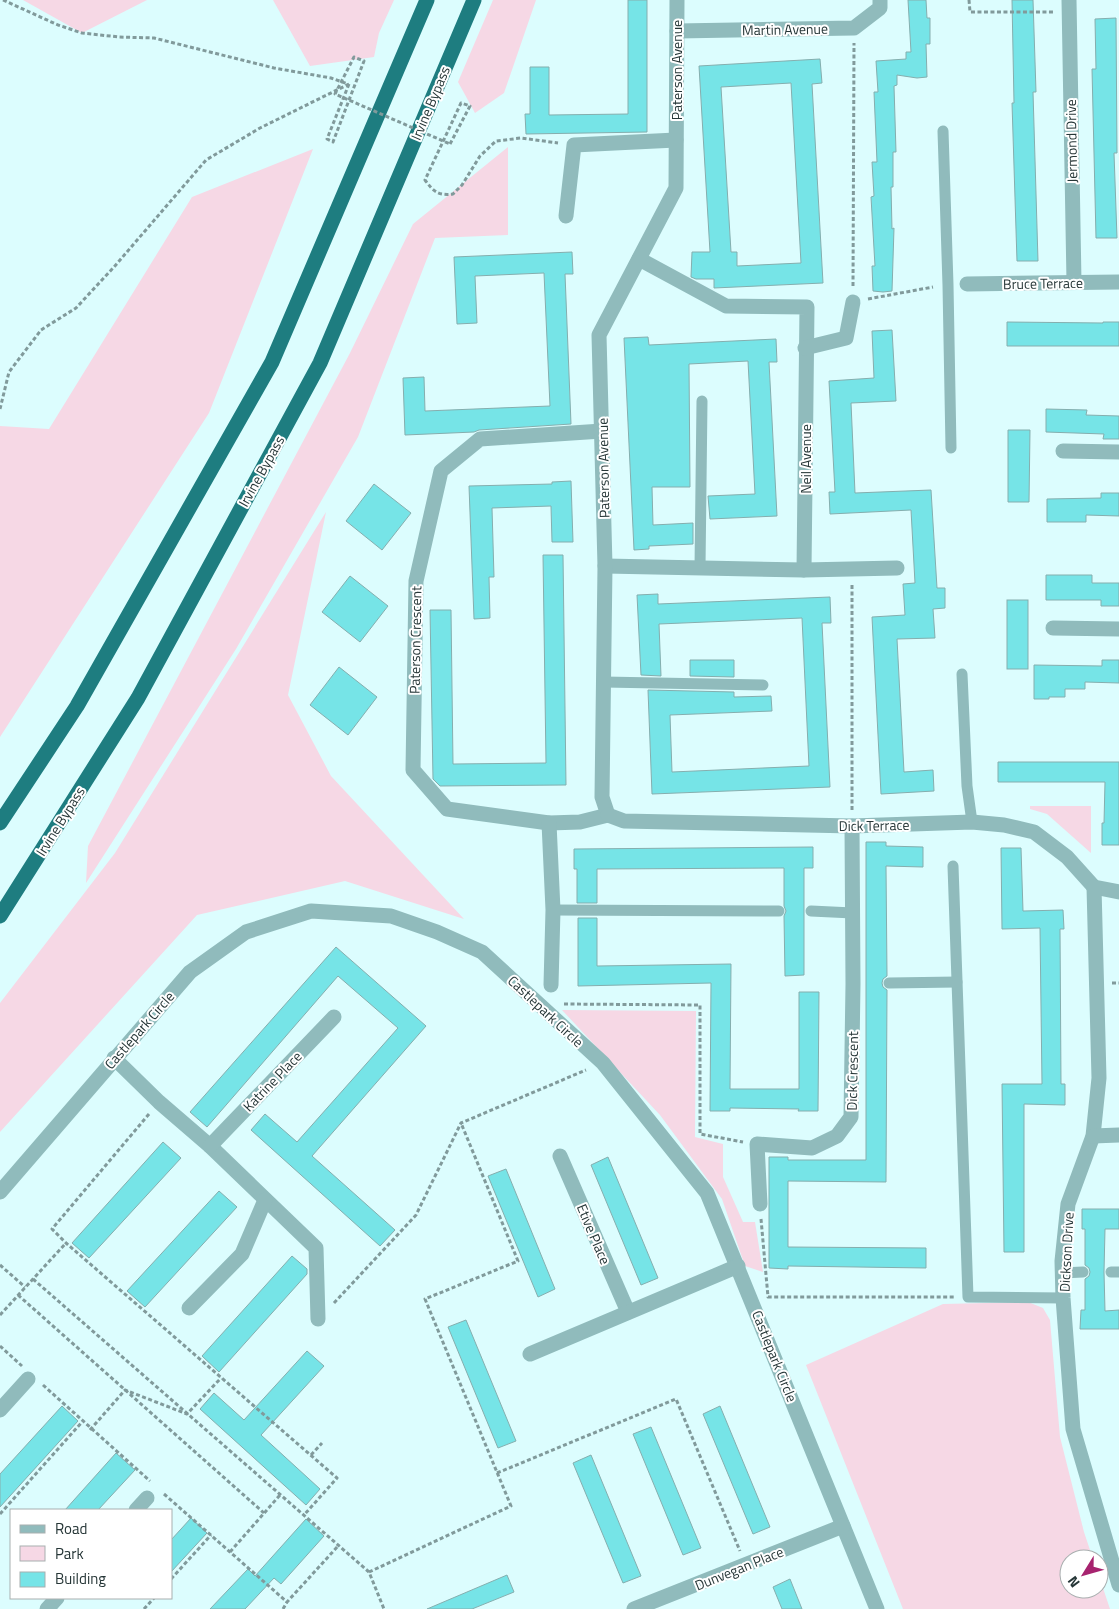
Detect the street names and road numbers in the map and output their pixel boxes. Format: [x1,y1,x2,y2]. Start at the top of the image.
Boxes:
street label: Martin Avenue [742,18,828,40]
street label: Paterson Avenue [666,20,687,120]
street label: Irvine Bypass [405,63,455,143]
street label: Jermond Drive [1060,99,1082,183]
street label: Bruce Terrace [1003,272,1083,294]
street label: Paterson Avenue [592,418,614,518]
street label: Neil Avenue [795,424,816,494]
street label: Irvine Bypass [233,432,289,510]
street label: Paterson Crescent [404,586,426,694]
street label: Irvine Bypass [30,782,90,860]
street label: Dick Terrace [838,814,910,836]
street label: Castlepark Circle [503,970,589,1052]
street label: Castlepark Circle [99,986,179,1074]
street label: Dick Crescent [841,1031,863,1111]
street label: Katrine Place [238,1046,306,1116]
street label: Etive Place [572,1200,616,1268]
street label: Dickson Drive [1053,1211,1079,1293]
street label: Castlepark Circle [747,1307,803,1405]
street label: Dunvegan Place [691,1541,787,1595]

